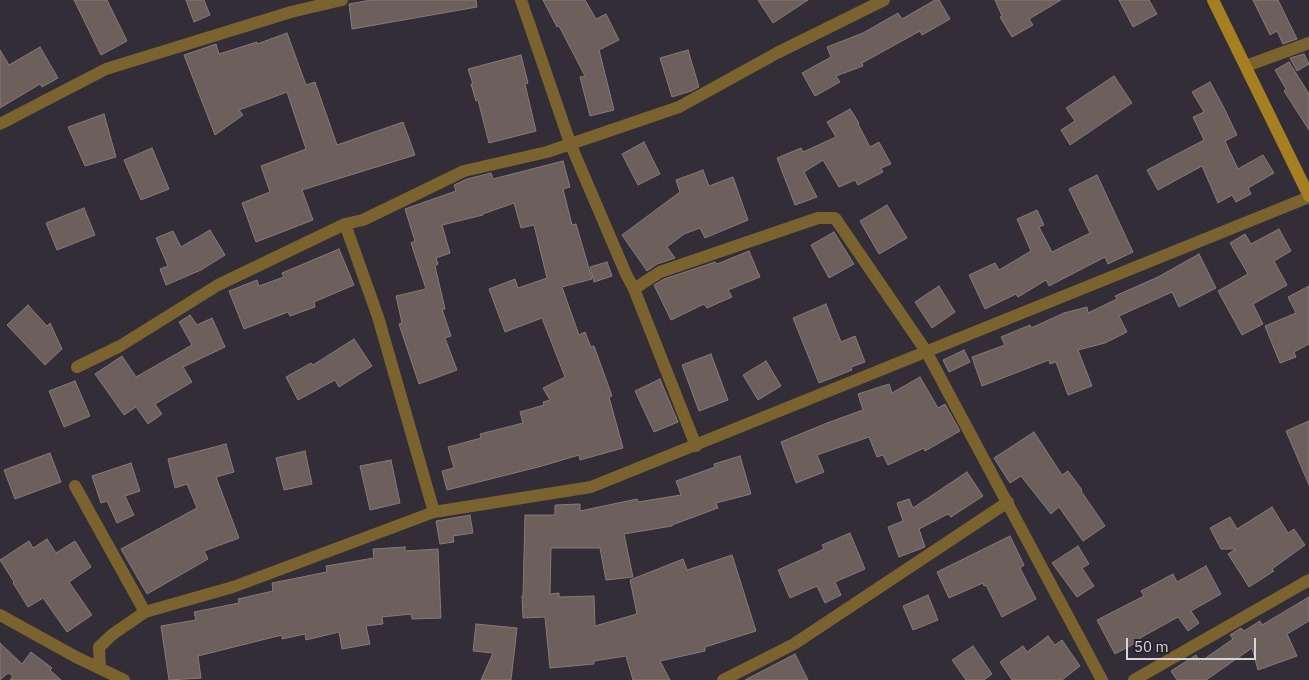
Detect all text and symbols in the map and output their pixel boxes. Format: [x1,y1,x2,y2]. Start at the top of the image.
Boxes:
scale bar [1129,628,1259,660]
text: 50 m [1134,637,1169,656]

